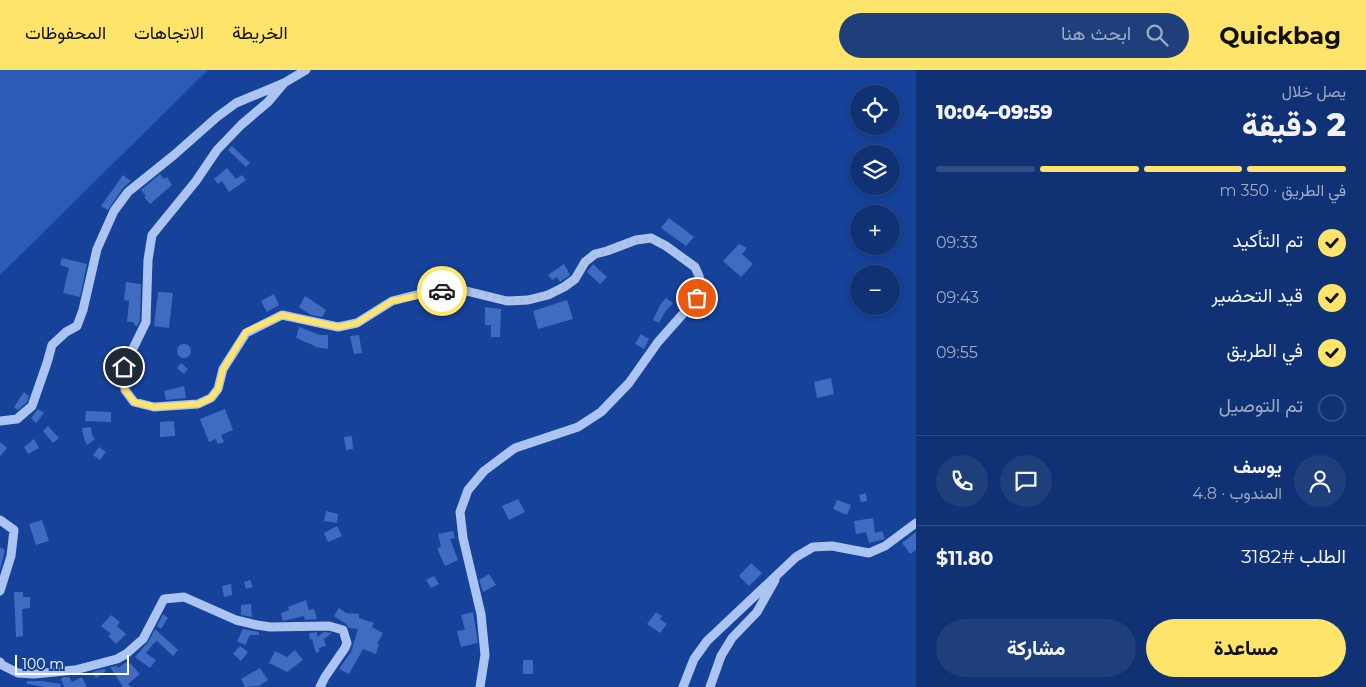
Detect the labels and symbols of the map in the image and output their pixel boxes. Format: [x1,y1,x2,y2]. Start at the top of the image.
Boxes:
courier [417,266,467,316]
pin [676,277,718,319]
pin [103,346,145,388]
scale bar [15,652,129,675]

